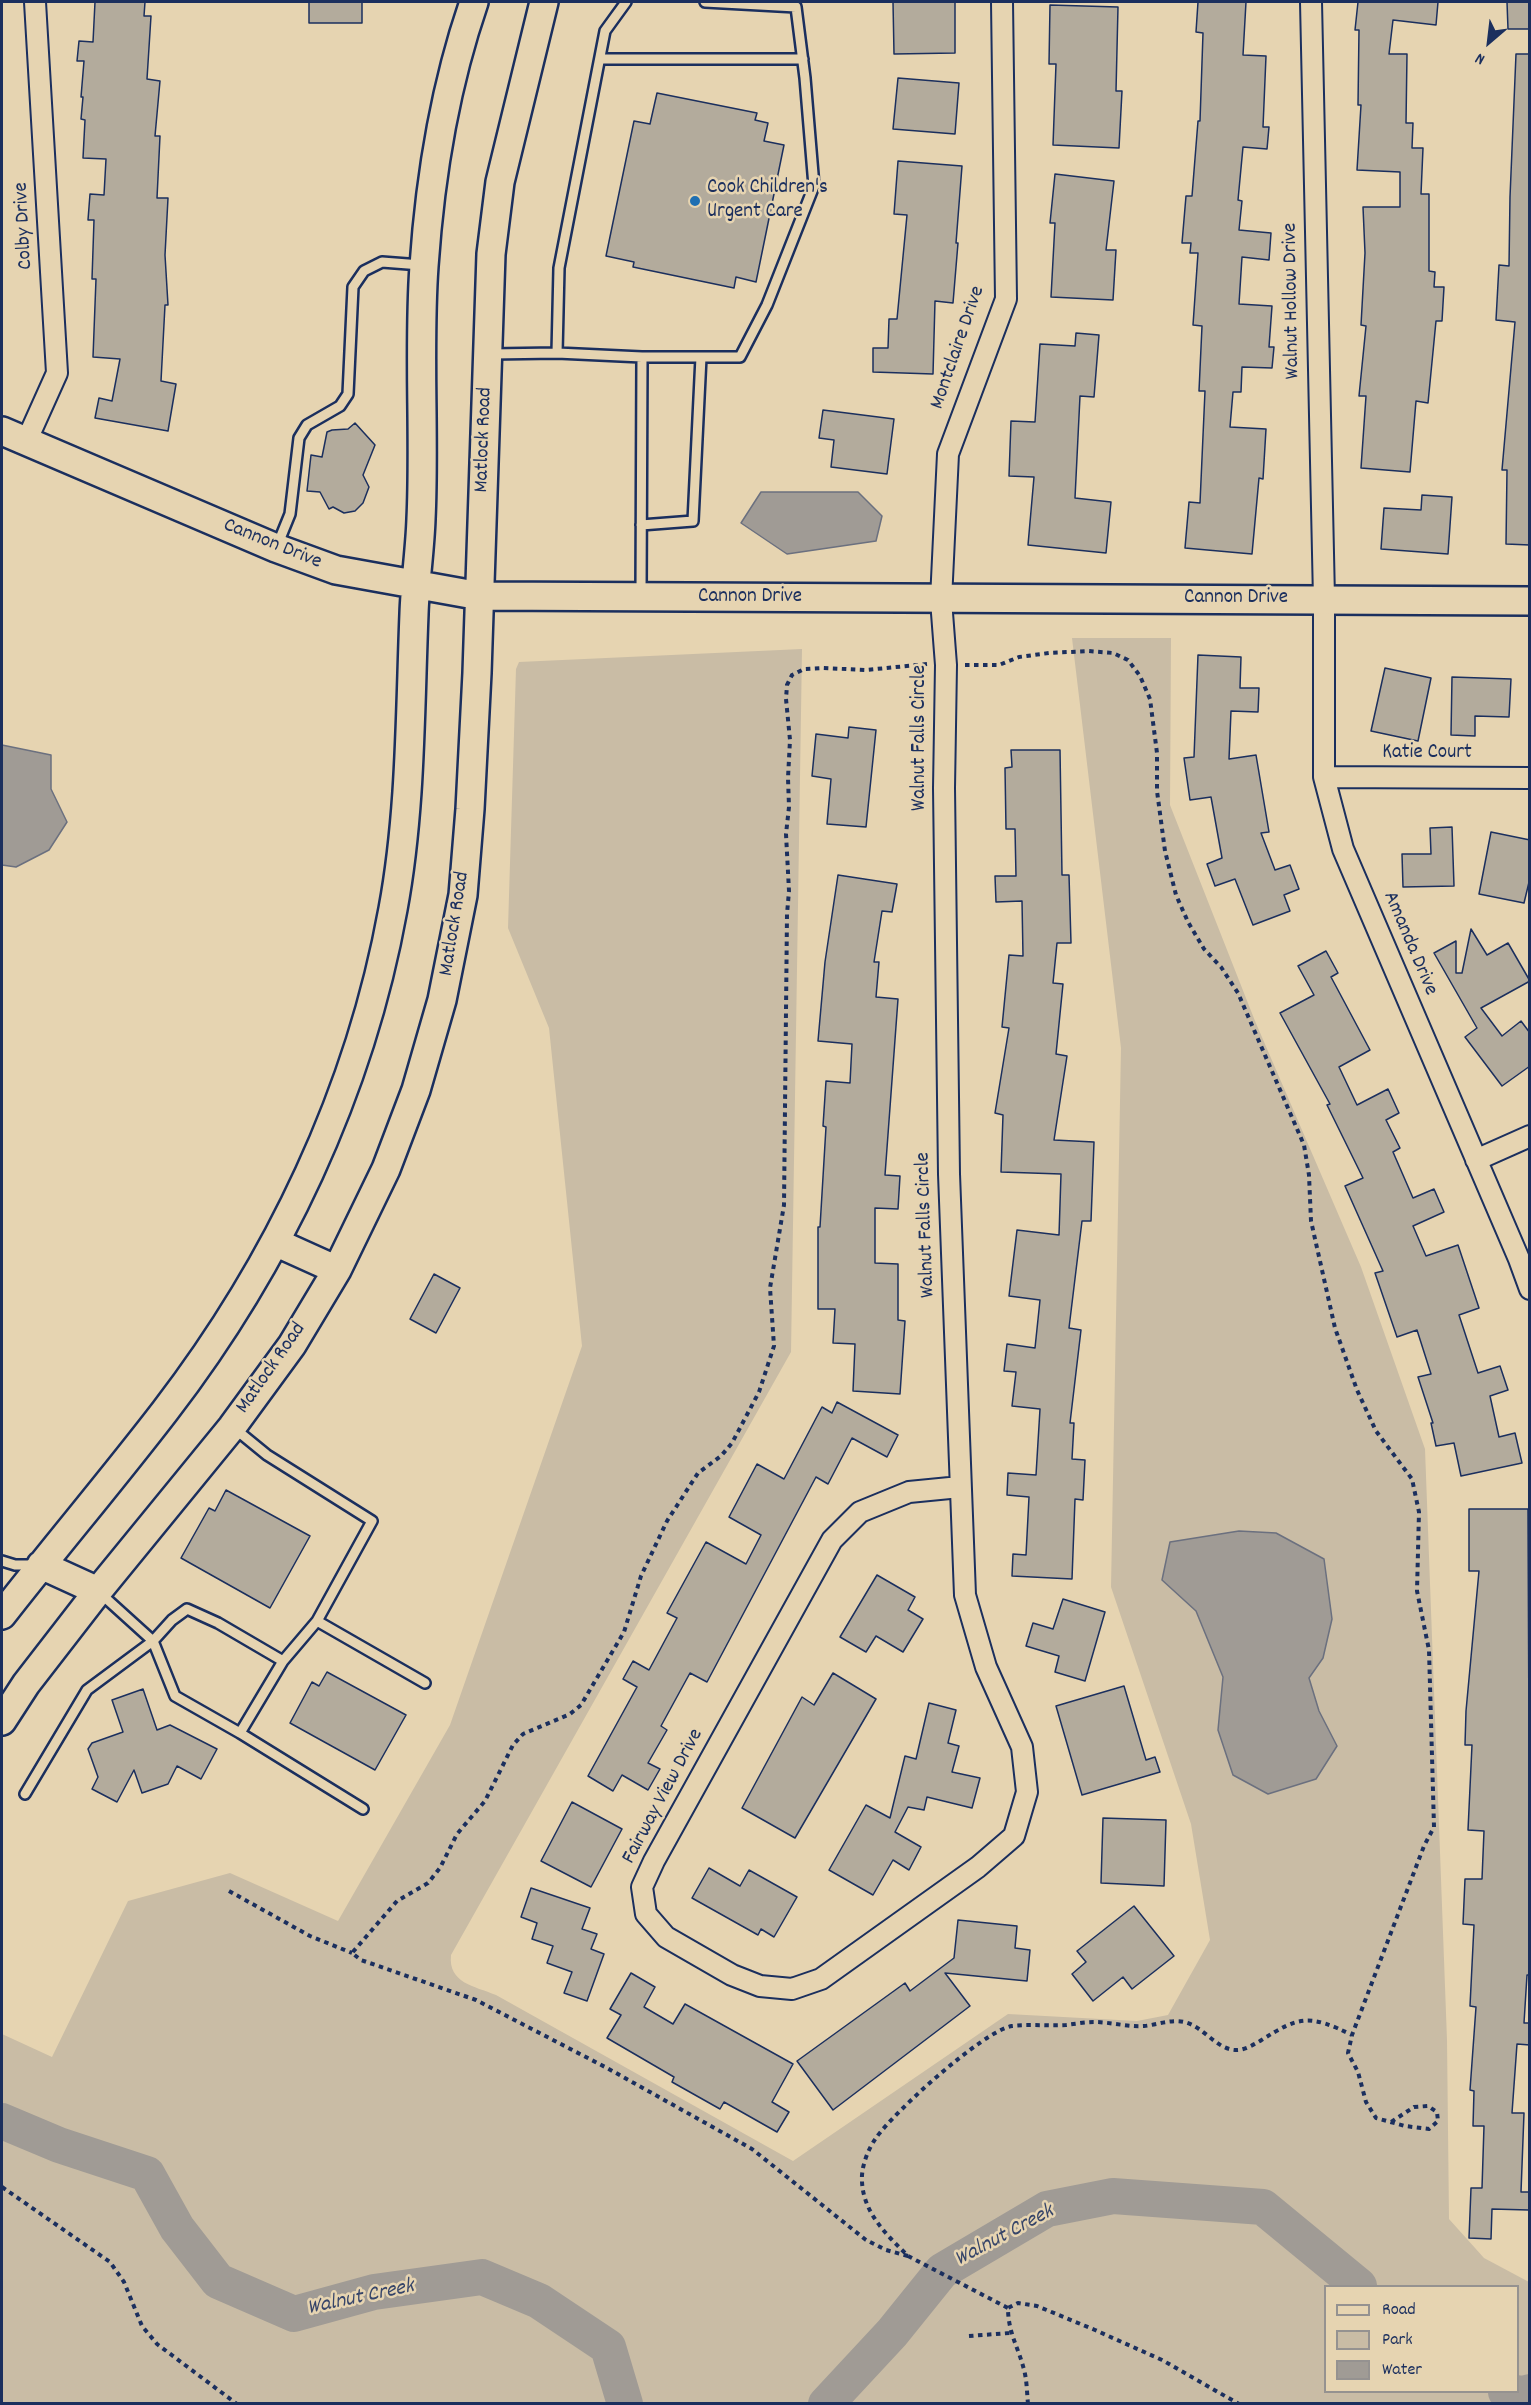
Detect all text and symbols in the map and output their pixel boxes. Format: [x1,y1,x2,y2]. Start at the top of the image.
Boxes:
north arrow [1459,12,1519,72]
text: N [1471,46,1489,70]
place label: Cook Children's Urgent Care [707,176,828,226]
street label: Colby Drive [10,182,40,270]
marker: Cook Children's Urgent Care [688,194,702,208]
street label: Walnut Hollow Drive [1279,223,1307,379]
street label: Montclaire Drive [926,283,992,413]
street label: Matlock Road [471,387,499,493]
street label: Cannon Drive [219,514,325,576]
street label: Cannon Drive [698,585,802,611]
street label: Cannon Drive [1184,586,1288,612]
street label: Walnut Falls Circle [908,665,934,811]
street label: Katie Court [1382,741,1472,767]
street label: Matlock Road [435,870,477,978]
street label: Amanda Drive [1376,888,1442,1000]
street label: Walnut Falls Circle [912,1152,942,1298]
street label: Matlock Road [231,1319,313,1419]
street label: Fairway View Drive [618,1725,710,1869]
water label: Walnut Creek [951,2200,1059,2274]
water label: Walnut Creek [305,2275,417,2323]
legend [1324,2285,1519,2393]
text: Road [1382,2298,1416,2323]
text: Park [1382,2328,1413,2353]
text: Water [1382,2358,1422,2383]

